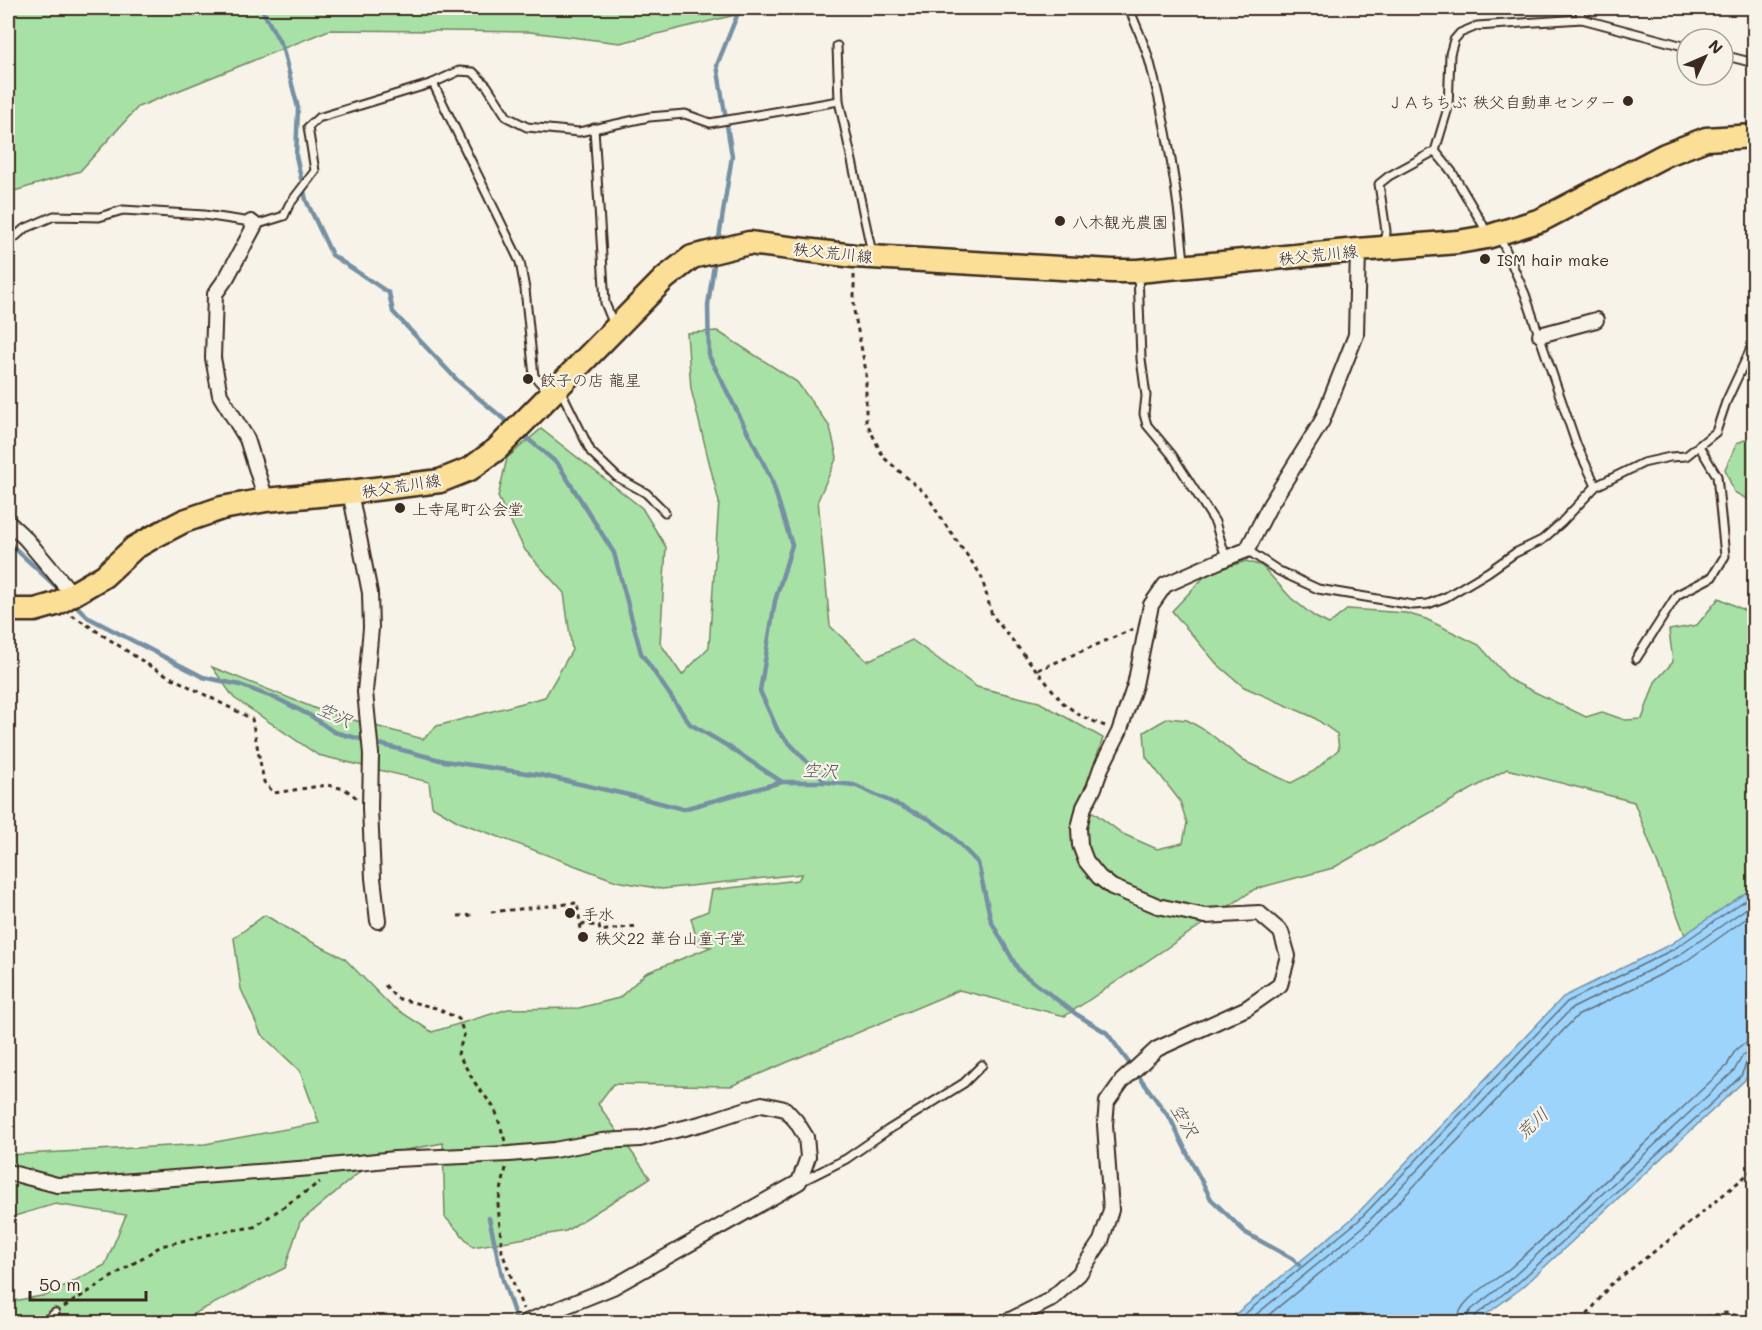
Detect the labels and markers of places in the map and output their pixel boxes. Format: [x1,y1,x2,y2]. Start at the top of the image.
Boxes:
place label: ＪＡちちぶ 秩父自動車センター [1388,91,1616,112]
marker: ＪＡちちぶ 秩父自動車センター [1621,94,1635,108]
place label: 八木観光農園 [1072,211,1168,232]
marker: 八木観光農園 [1053,214,1067,228]
place label: ISM hair make [1497,249,1609,270]
marker: ISM hair make [1478,252,1492,266]
place label: 餃子の店 龍星 [540,369,641,390]
marker: 餃子の店 龍星 [521,372,535,386]
place label: 上寺尾町公会堂 [412,498,524,519]
marker: 上寺尾町公会堂 [393,501,407,515]
place label: 手水 [582,903,614,924]
marker: 手水 [563,906,577,920]
place label: 秩父22 華台山童子堂 [595,927,746,948]
marker: 秩父22 華台山童子堂 [576,930,590,944]

